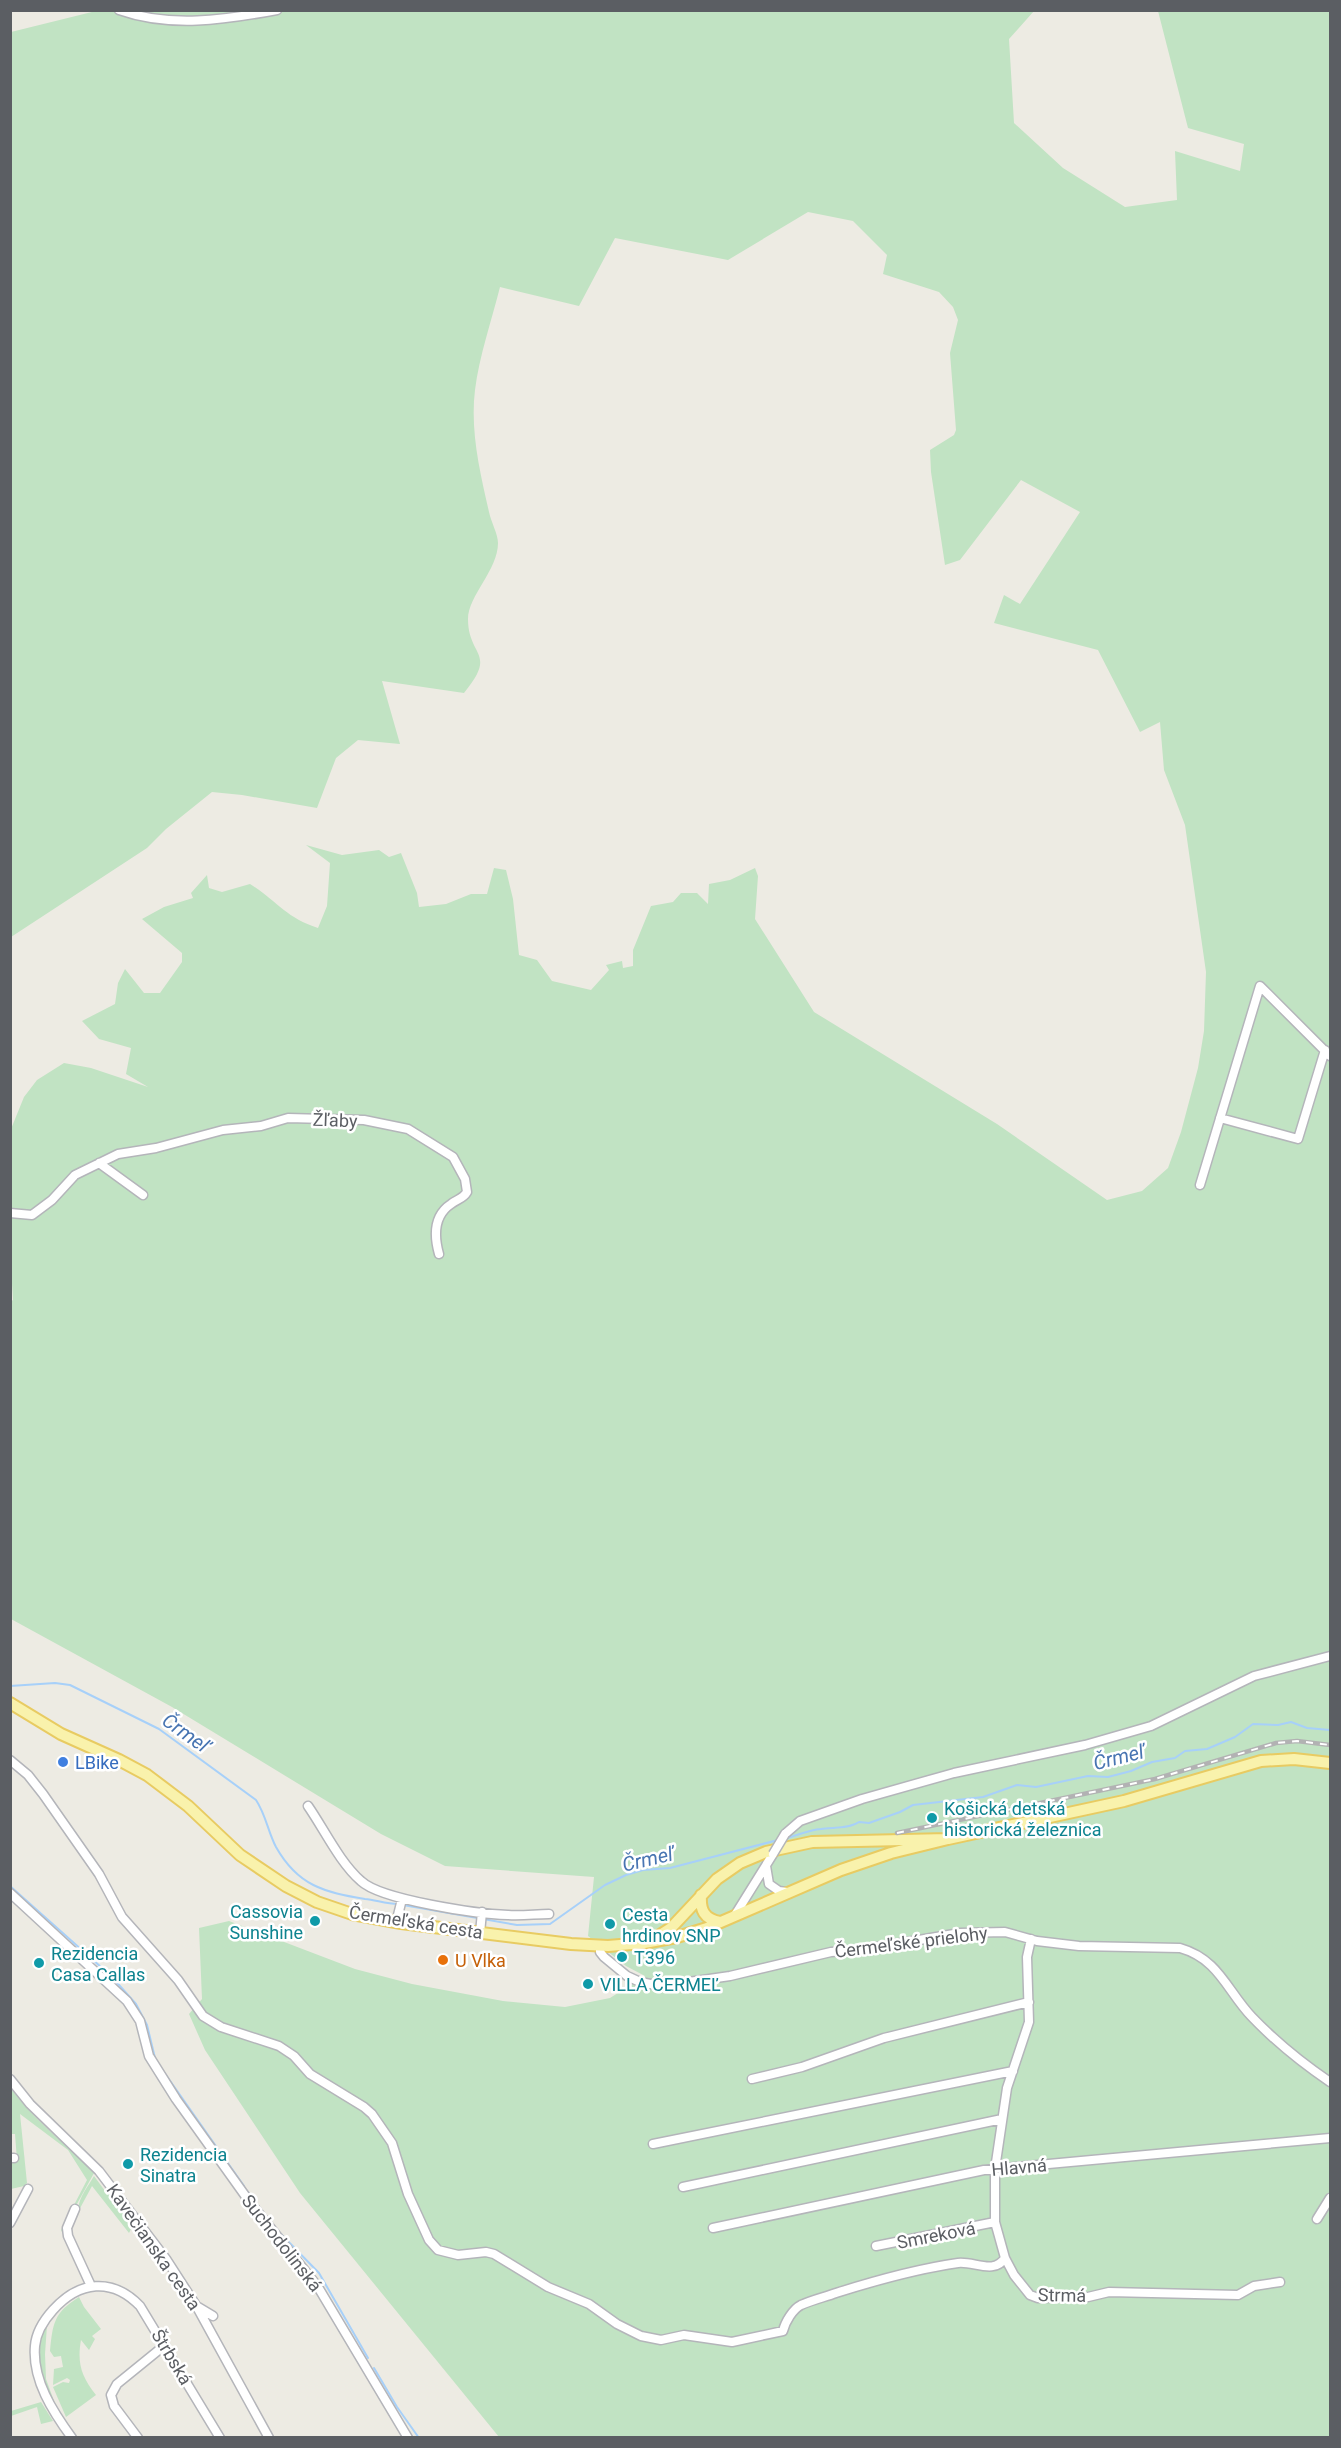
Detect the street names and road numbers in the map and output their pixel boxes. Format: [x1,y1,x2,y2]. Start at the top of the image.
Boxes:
street label: Žľaby [312,1109,358,1131]
street label: Čermeľská cesta [348,1901,484,1943]
street label: Čermeľské prielohy [833,1922,989,1962]
street label: Hlavná [991,2154,1047,2180]
street label: Kavečianska cesta [103,2180,205,2314]
street label: Suchodolinská [238,2190,326,2296]
street label: Smreková [895,2217,977,2253]
street label: Strmá [1038,2284,1086,2306]
street label: Štrbská [147,2325,197,2389]

